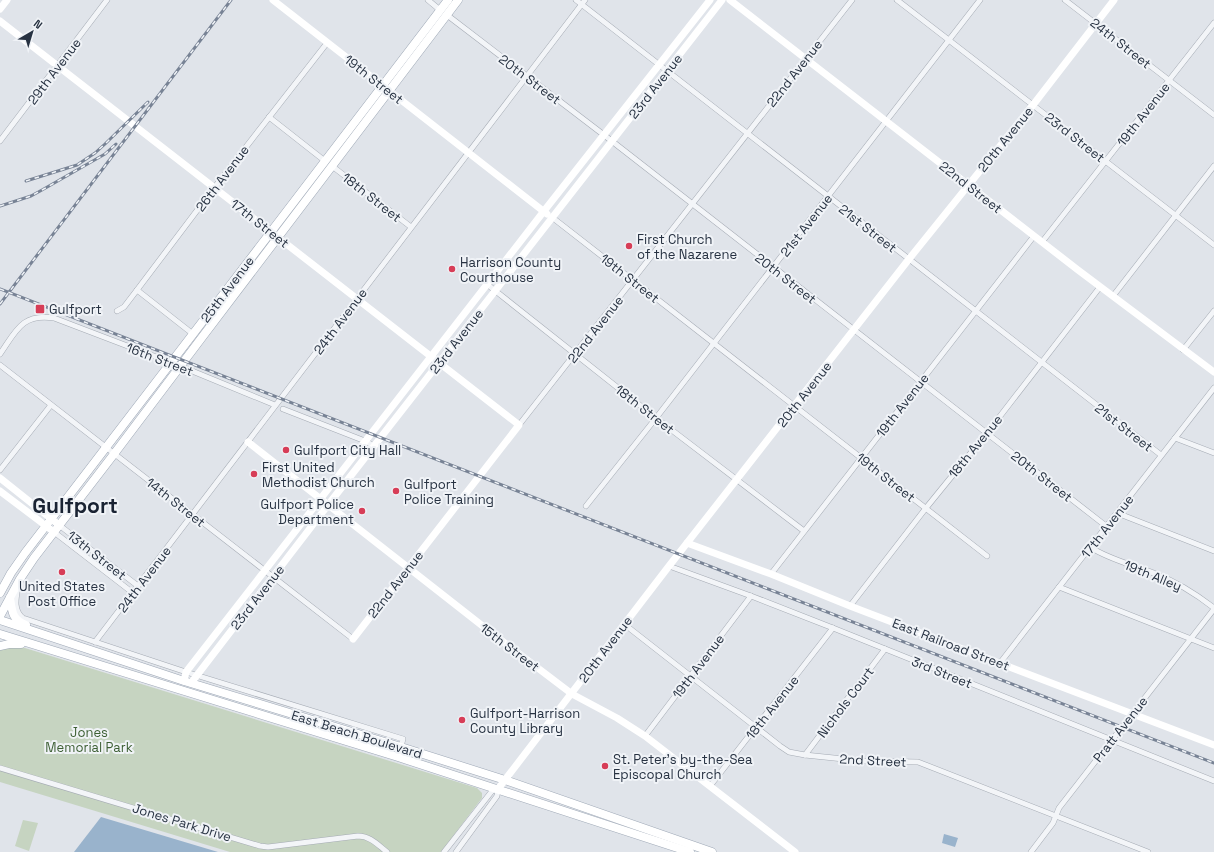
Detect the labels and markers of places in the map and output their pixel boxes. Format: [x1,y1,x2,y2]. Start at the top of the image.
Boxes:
place label: First Church of the Nazarene [637,231,737,263]
marker: First Church of the Nazarene [624,241,634,251]
place label: Harrison County Courthouse [460,254,561,286]
marker: Harrison County Courthouse [447,264,457,274]
place label: Gulfport [49,301,102,318]
marker: Gulfport [34,303,46,315]
place label: Gulfport City Hall [294,442,401,459]
marker: Gulfport City Hall [281,445,291,455]
place label: First United Methodist Church [262,459,375,491]
marker: First United Methodist Church [249,469,259,479]
place label: Gulfport Police Training [404,476,494,508]
marker: Gulfport Police Training [391,486,401,496]
place label: Gulfport Police Department [260,496,354,528]
marker: Gulfport Police Department [357,506,367,516]
marker: United States Post Office [57,567,67,577]
place label: United States Post Office [19,578,105,610]
place label: Gulfport-Harrison County Library [470,705,580,737]
marker: Gulfport-Harrison County Library [457,715,467,725]
place label: St. Peter's by-the-Sea Episcopal Church [613,751,753,783]
marker: St. Peter's by-the-Sea Episcopal Church [600,761,610,771]

